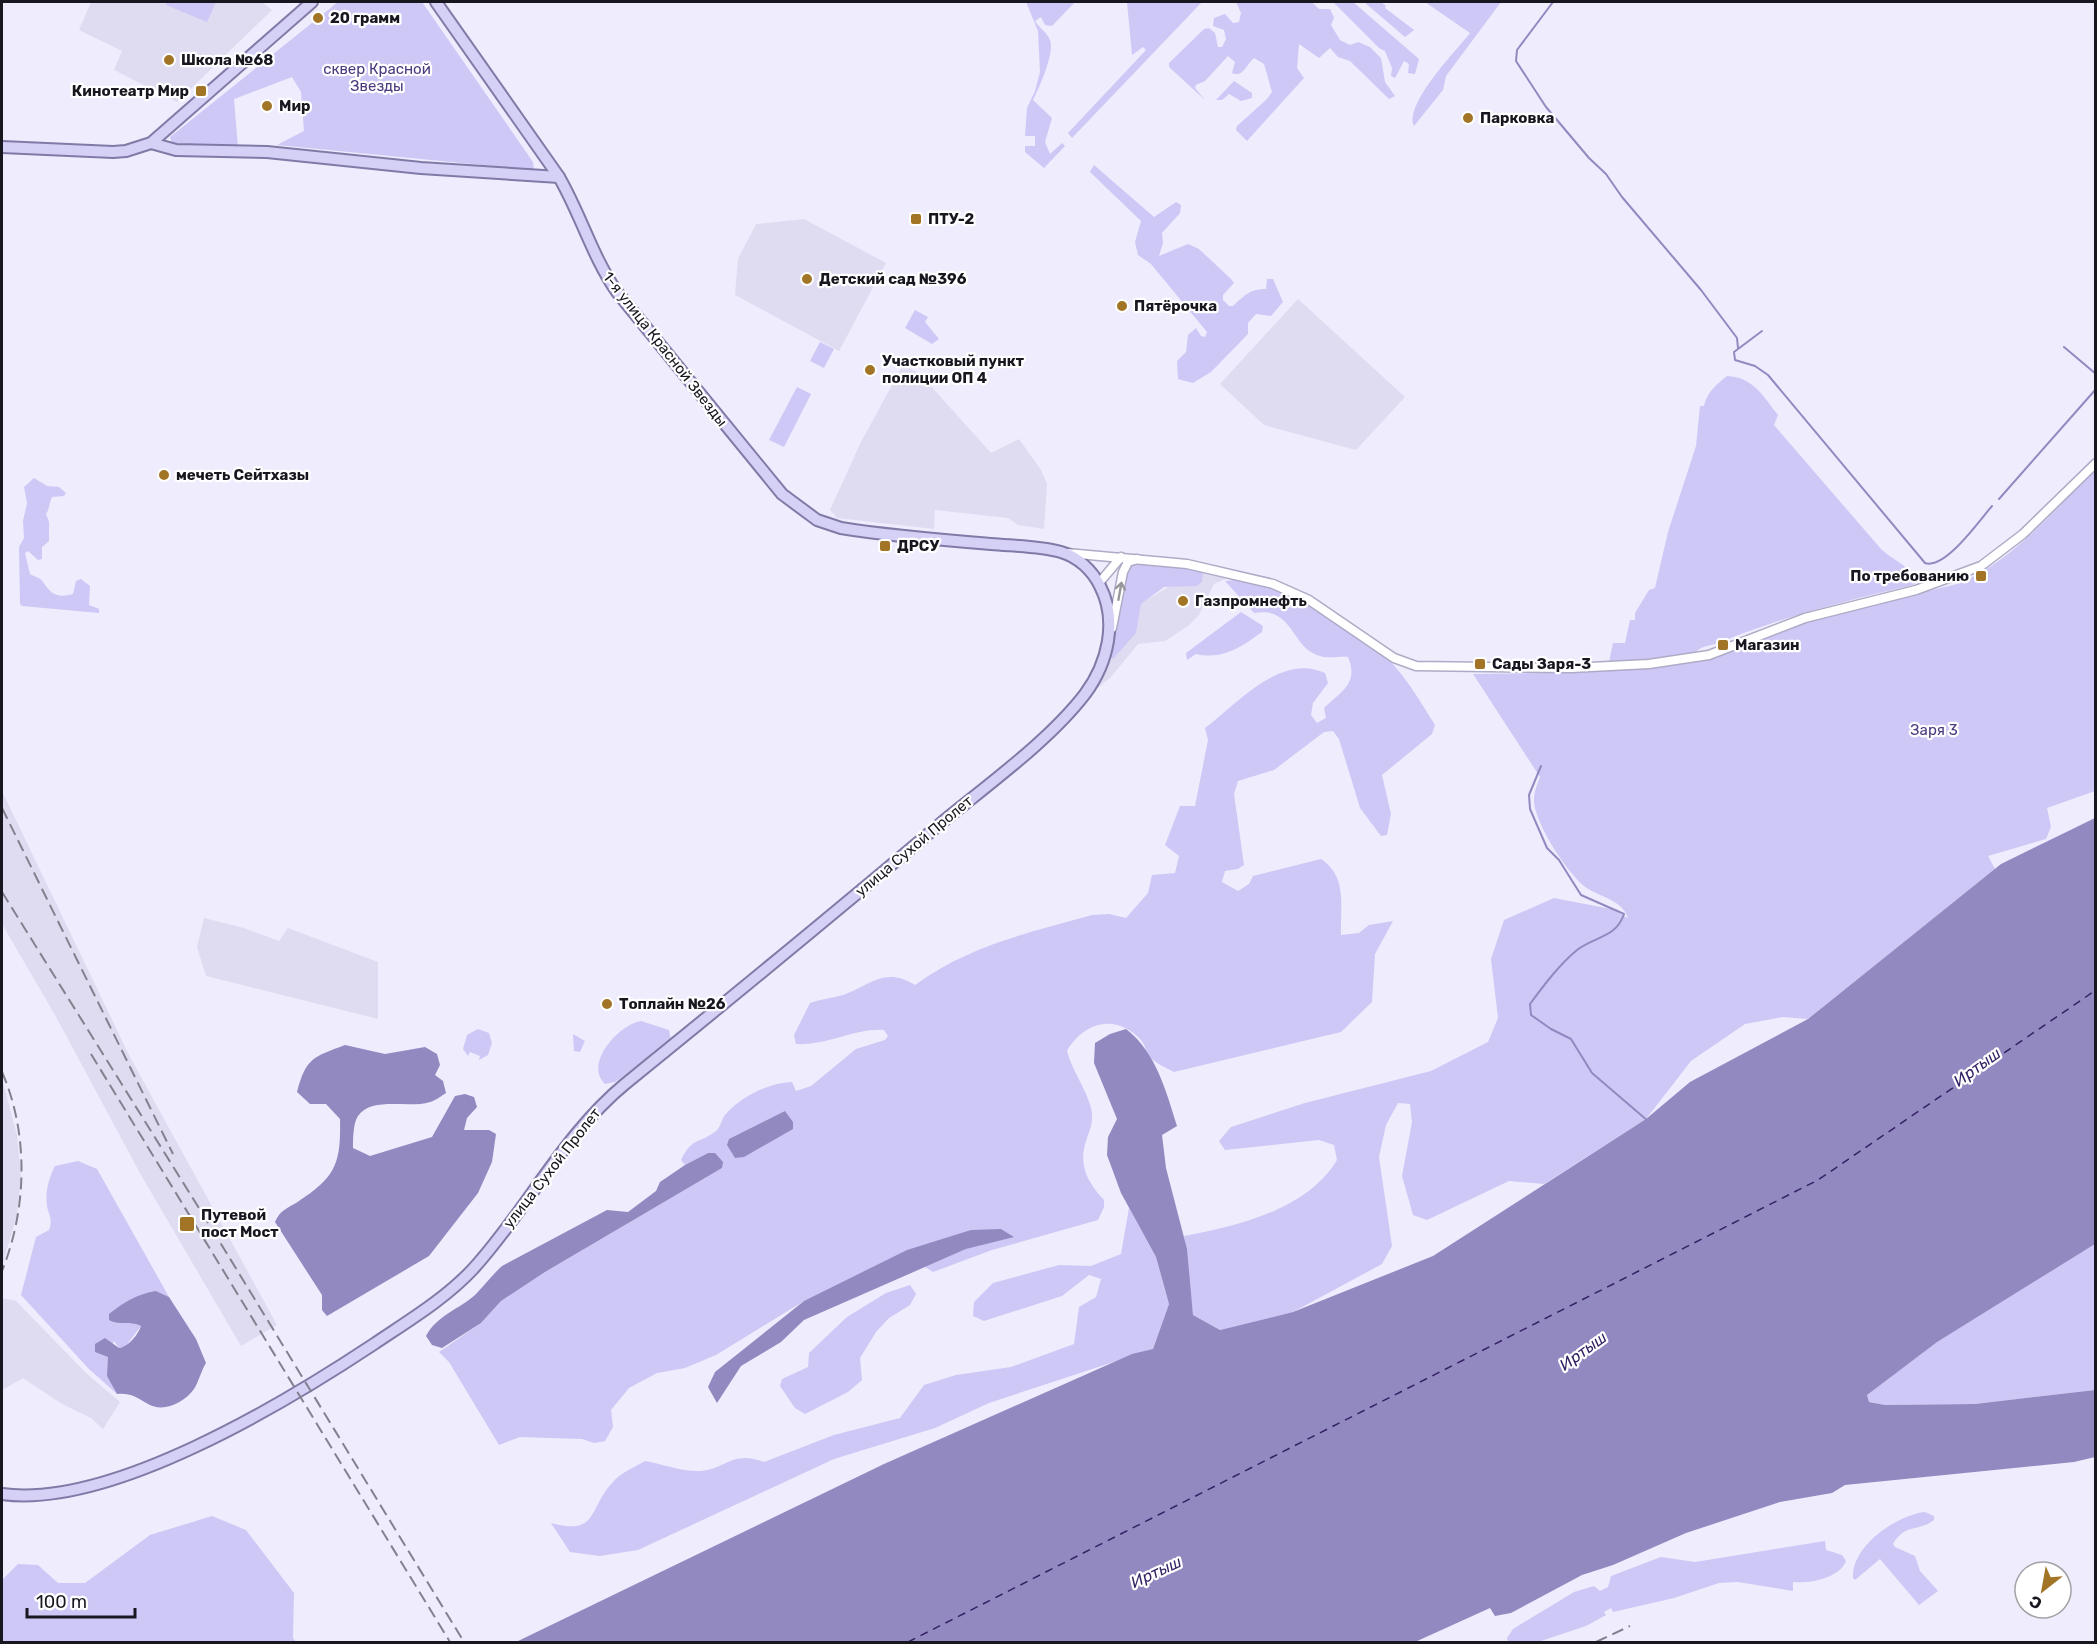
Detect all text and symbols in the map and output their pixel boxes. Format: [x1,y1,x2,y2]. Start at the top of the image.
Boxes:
place label: 20 грамм [330,9,400,27]
marker: 20 грамм [311,11,325,25]
place label: Школа №68 [181,51,273,69]
marker: Школа №68 [162,53,176,67]
park label: сквер Красной Звезды [323,60,431,95]
place label: Кинотеатр Мир [72,82,189,100]
marker: Кинотеатр Мир [194,84,208,98]
place label: Мир [279,97,310,115]
marker: Мир [260,99,274,113]
place label: Парковка [1480,109,1555,127]
marker: Парковка [1461,111,1475,125]
place label: ПТУ-2 [928,210,974,228]
marker: ПТУ-2 [909,212,923,226]
street label: 1-я улица Красной Звезды [599,268,731,430]
place label: Детский сад №396 [819,270,967,288]
marker: Детский сад №396 [800,272,814,286]
place label: Пятёрочка [1134,297,1217,315]
marker: Пятёрочка [1115,299,1129,313]
place label: Участковый пункт полиции ОП 4 [882,352,1025,387]
marker: Участковый пункт полиции ОП 4 [863,363,877,377]
place label: мечеть Сейтхазы [176,466,309,484]
marker: мечеть Сейтхазы [157,468,171,482]
place label: ДРСУ [897,537,939,555]
marker: ДРСУ [878,539,892,553]
place label: По требованию [1850,567,1969,585]
marker: По требованию [1974,569,1988,583]
one-way arrow [1115,582,1126,602]
place label: Газпромнефть [1195,592,1307,610]
marker: Газпромнефть [1176,594,1190,608]
place label: Магазин [1735,636,1800,654]
marker: Магазин [1716,638,1730,652]
place label: Сады Заря-3 [1492,655,1591,673]
marker: Сады Заря-3 [1473,657,1487,671]
park label: Заря 3 [1910,721,1958,739]
street label: улица Сухой Пролет [852,792,976,900]
place label: Топлайн №26 [619,995,726,1013]
marker: Топлайн №26 [600,997,614,1011]
water label: Иртыш [1950,1043,2005,1090]
street label: улица Сухой Пролет [500,1104,605,1232]
place label: Путевой пост Мост [201,1206,279,1241]
marker: Путевой пост Мост [178,1215,196,1233]
water label: Иртыш [1556,1327,1611,1374]
water label: Иртыш [1128,1552,1185,1592]
north arrow [2013,1560,2073,1620]
scale bar [27,1581,135,1619]
text: 100 m [36,1591,87,1613]
text: С [2026,1591,2045,1613]

